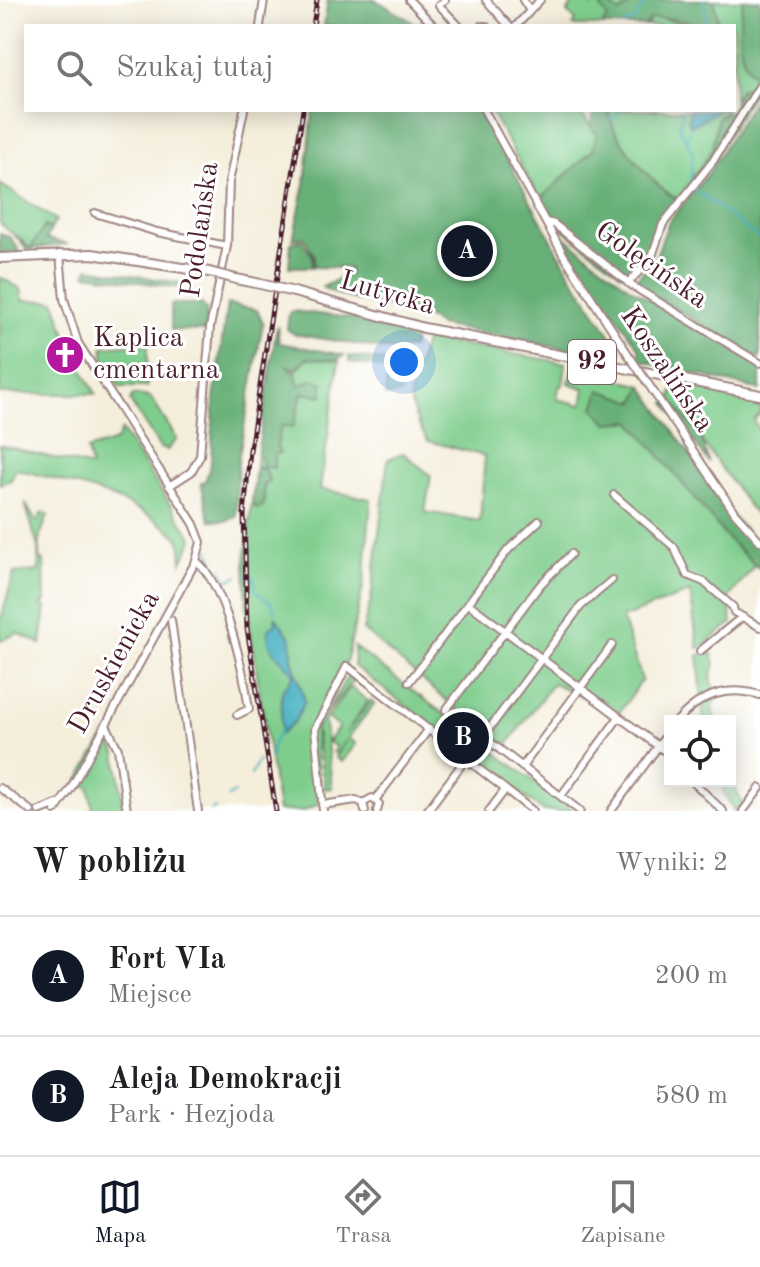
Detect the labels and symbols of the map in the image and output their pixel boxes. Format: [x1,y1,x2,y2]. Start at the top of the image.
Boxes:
street label: Podolańska [178,160,224,300]
street label: Golęcińska [590,217,712,315]
pin: A [441,221,493,281]
street label: Lutycka [336,267,438,321]
street label: Koszalińska [614,302,718,438]
place label: Kaplica cmentarna [93,325,220,385]
church icon: Kaplica cmentarna [44,334,86,376]
road number: 92 [568,340,616,384]
your location [384,342,424,382]
street label: Druskienicka [64,587,166,739]
pin: B [437,708,489,768]

